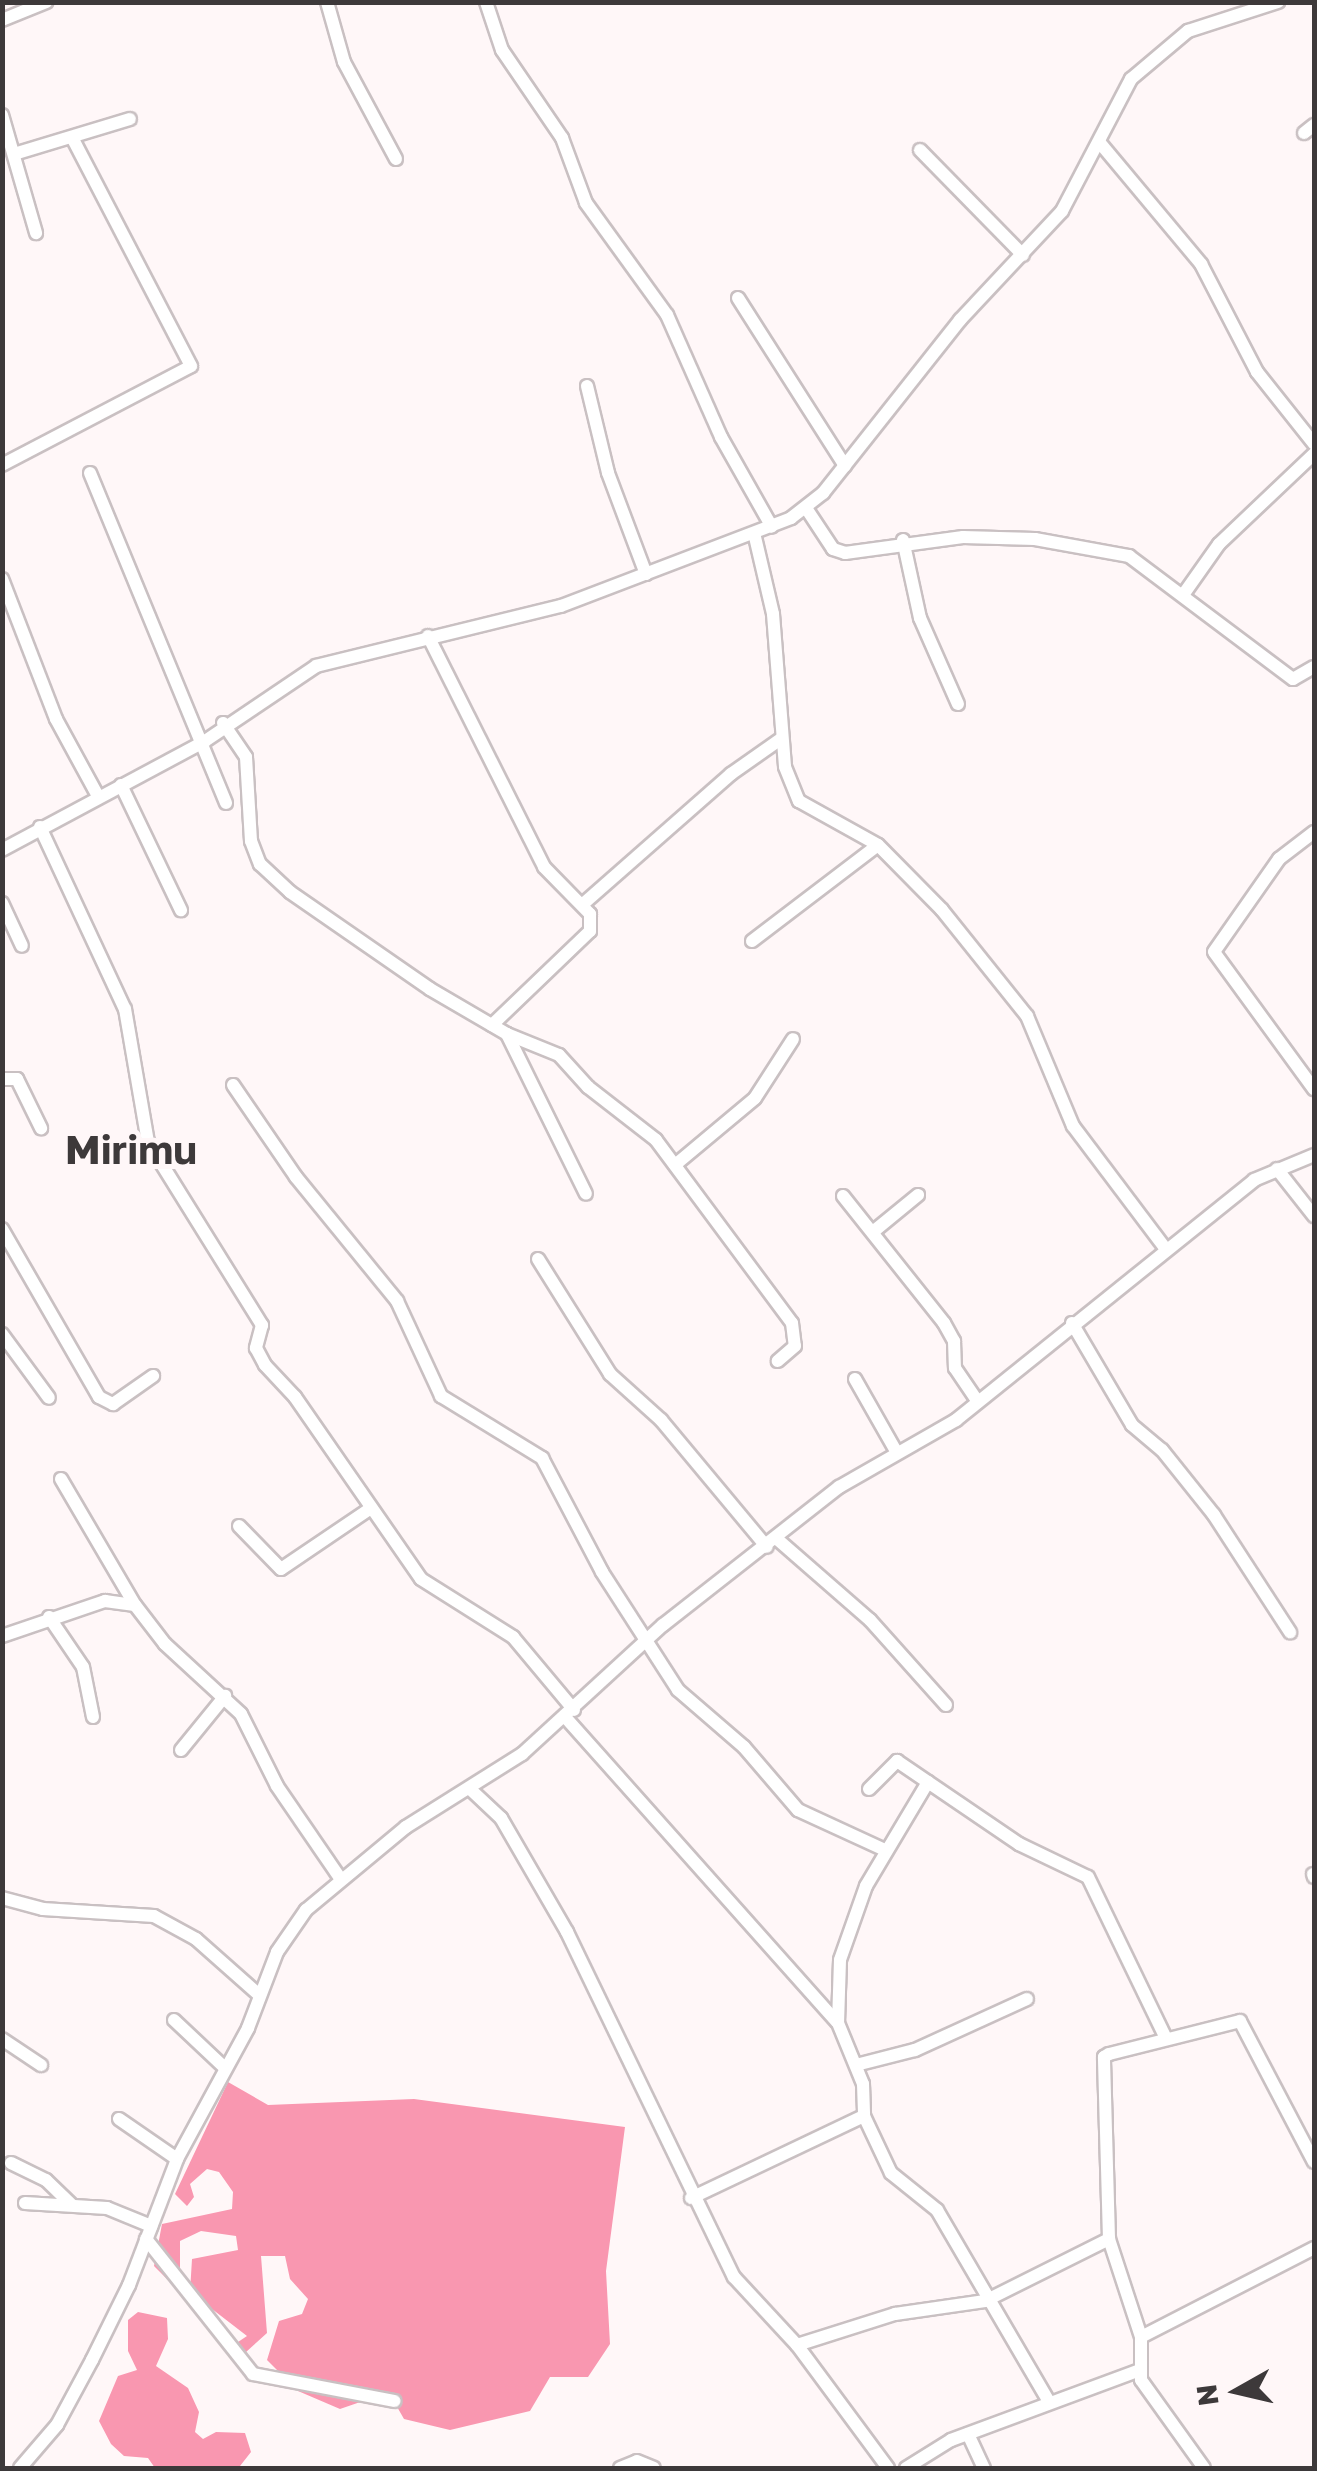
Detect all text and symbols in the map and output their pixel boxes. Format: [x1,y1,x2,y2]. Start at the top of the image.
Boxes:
district label: Mirimu [65,1125,197,1173]
north arrow [1187,2341,1287,2441]
text: N [1189,2382,1225,2408]

